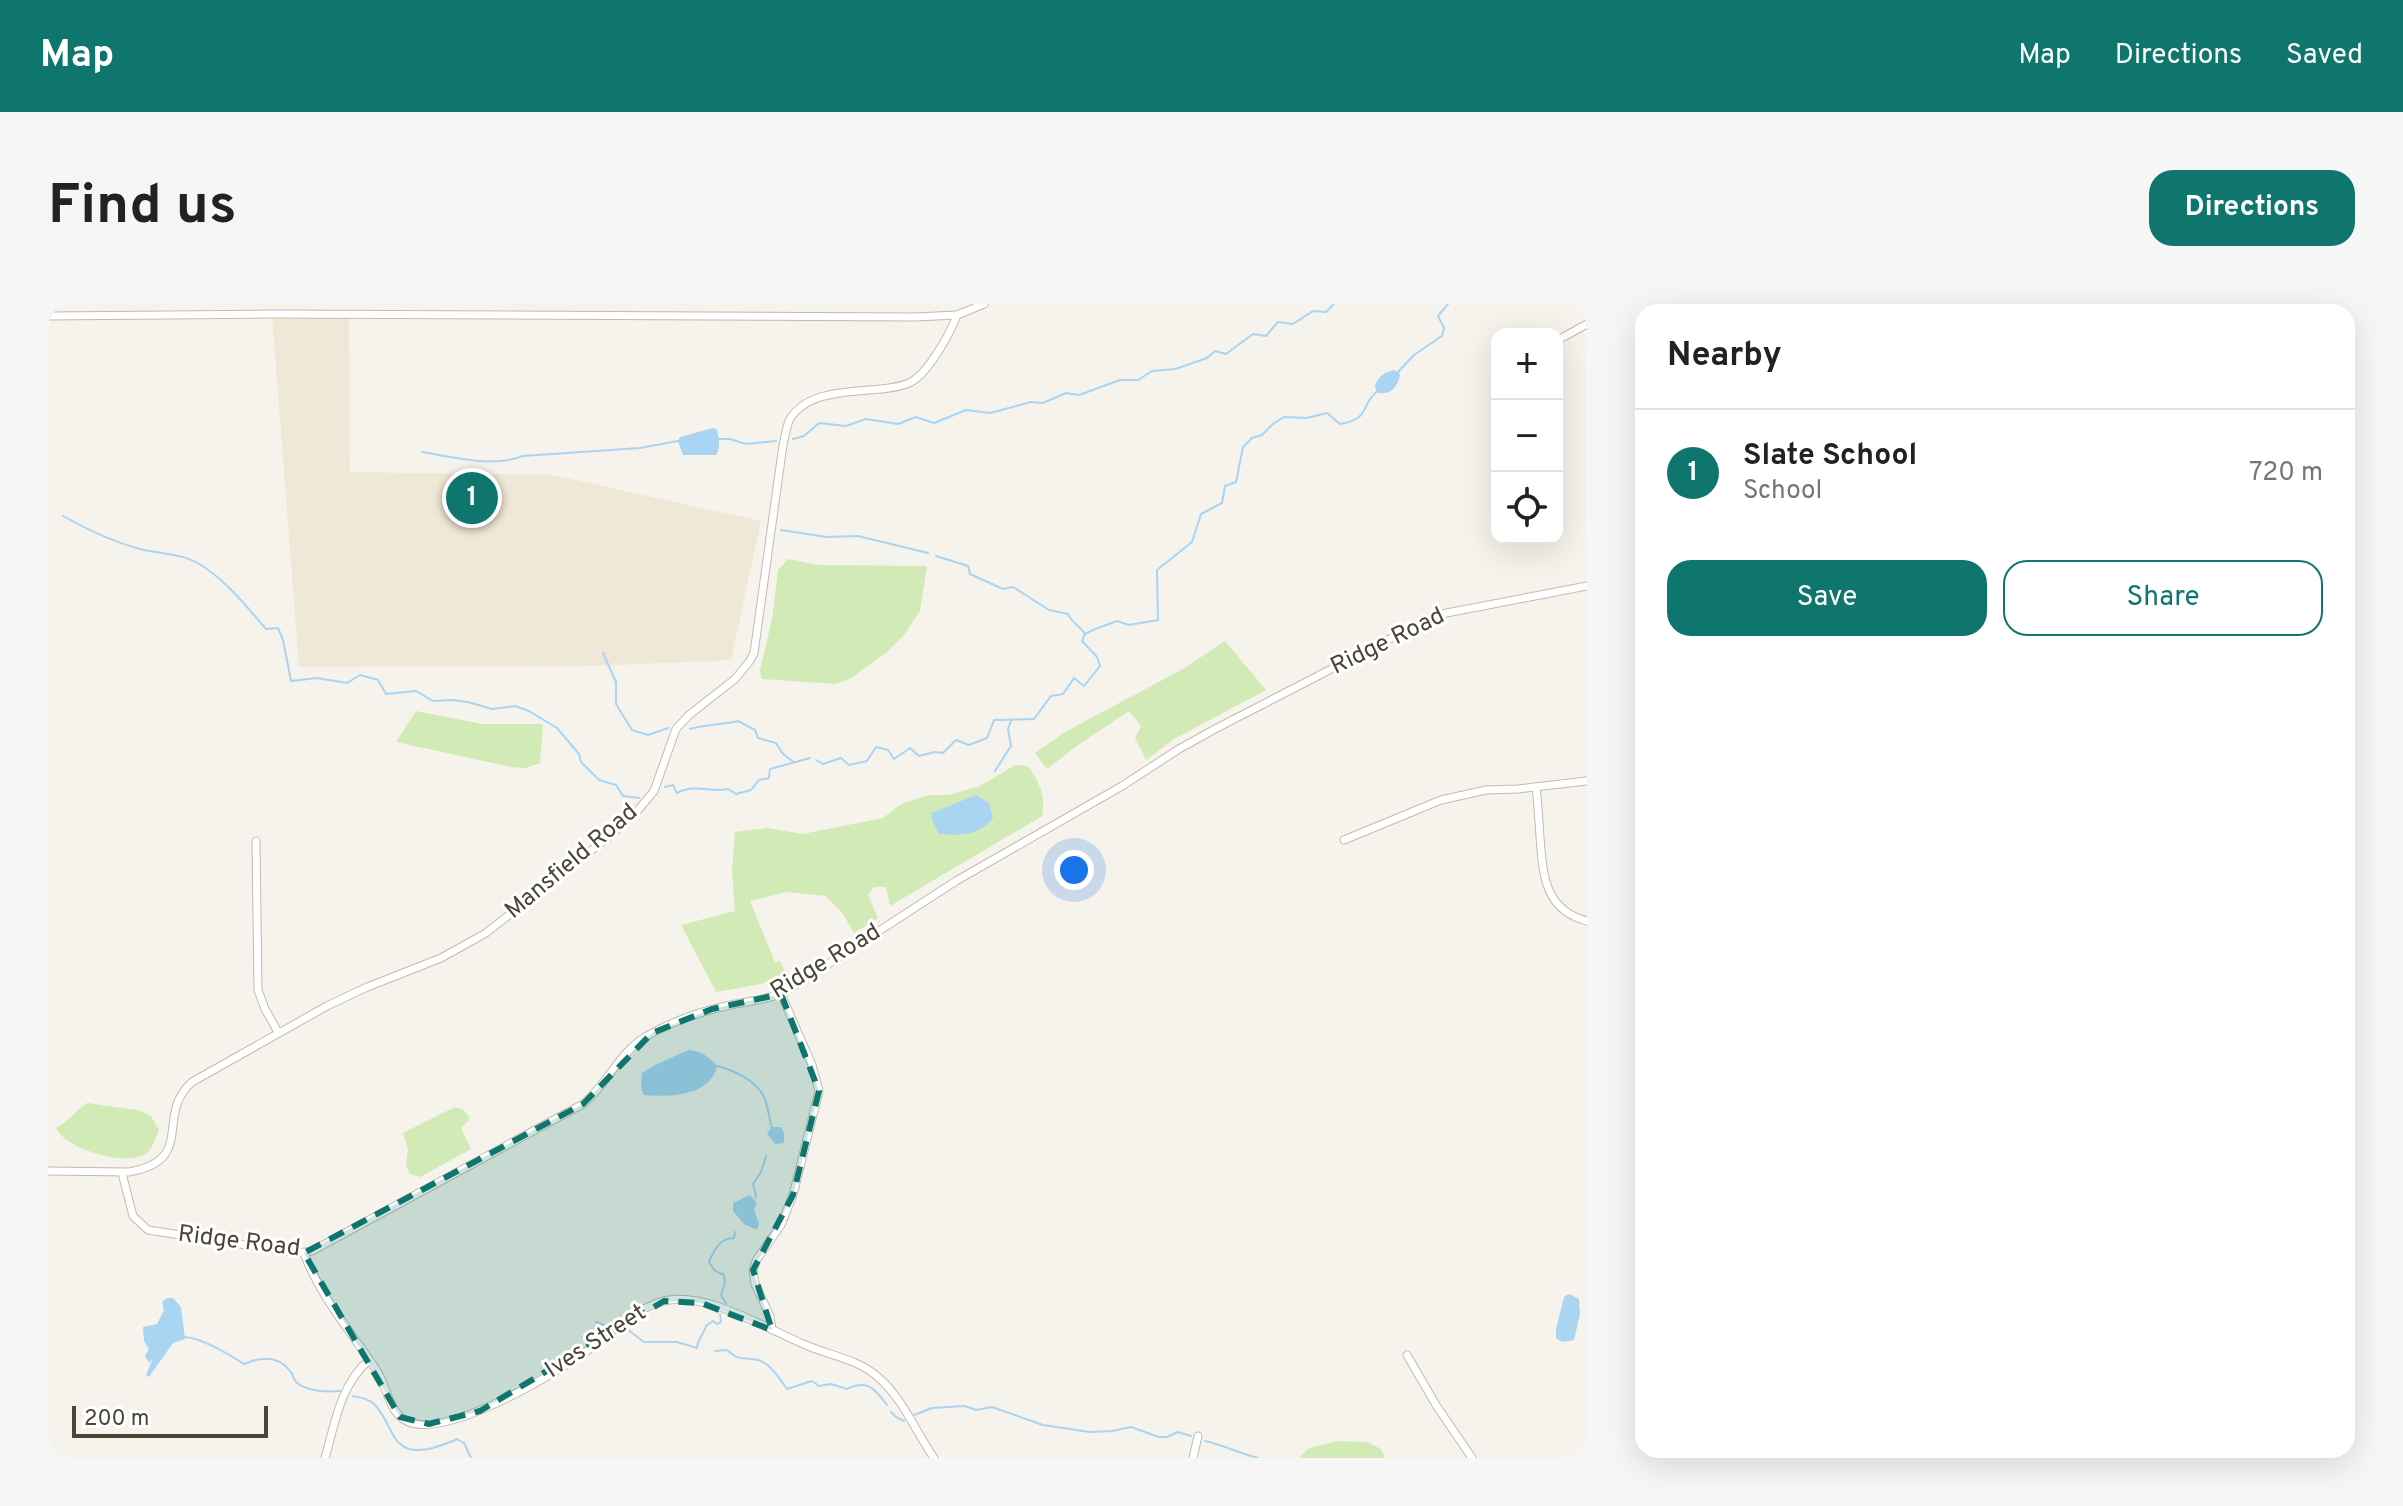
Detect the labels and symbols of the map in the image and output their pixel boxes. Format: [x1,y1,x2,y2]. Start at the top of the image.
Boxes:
pin: 1 [446,468,498,528]
street label: Ridge Road [1326,602,1450,682]
street label: Mansfield Road [500,798,644,926]
your location [1054,850,1094,890]
street label: Ridge Road [766,917,886,1007]
street label: Ridge Road [176,1220,302,1264]
street label: Ives Street [540,1298,652,1386]
scale bar [72,1402,268,1438]

